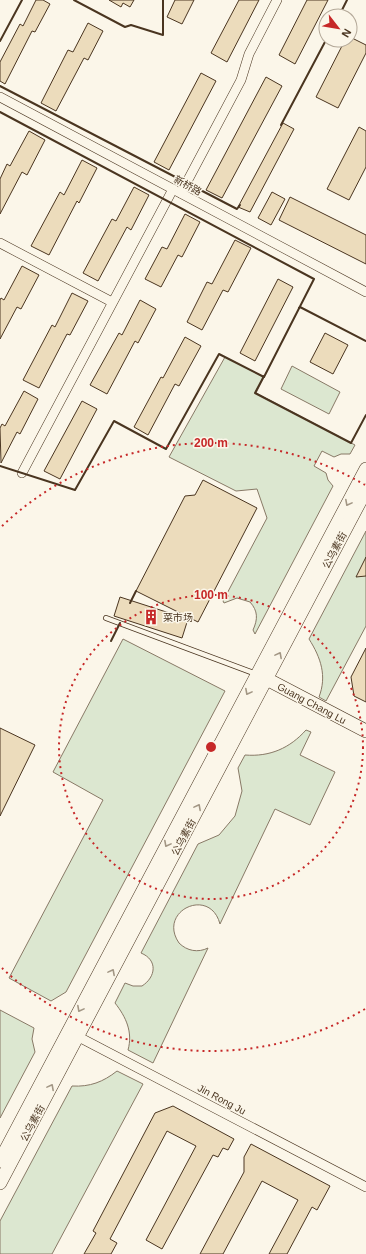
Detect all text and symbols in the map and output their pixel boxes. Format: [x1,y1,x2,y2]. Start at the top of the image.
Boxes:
north arrow [318,8,358,48]
text: N [339,27,354,40]
street label: 新桥路 [172,174,204,197]
text: 200 m [194,436,228,450]
one-way arrow [345,499,353,506]
street label: 公乌素街 [320,530,349,570]
text: 100 m [194,588,228,602]
building icon: 菜市场 [142,608,160,626]
place label: 菜市场 [163,612,193,623]
one-way arrow [274,652,281,659]
street label: Guang Chang Lu [276,681,348,726]
one-way arrow [245,688,253,695]
centre of rings [204,740,218,754]
one-way arrow [194,804,201,812]
street label: 公乌素街 [169,817,198,857]
one-way arrow [165,840,172,847]
one-way arrow [107,969,114,976]
one-way arrow [78,1005,85,1012]
street label: Jin Rong Ju [196,1082,248,1117]
one-way arrow [46,1084,54,1091]
street label: 公乌素街 [18,1103,47,1143]

